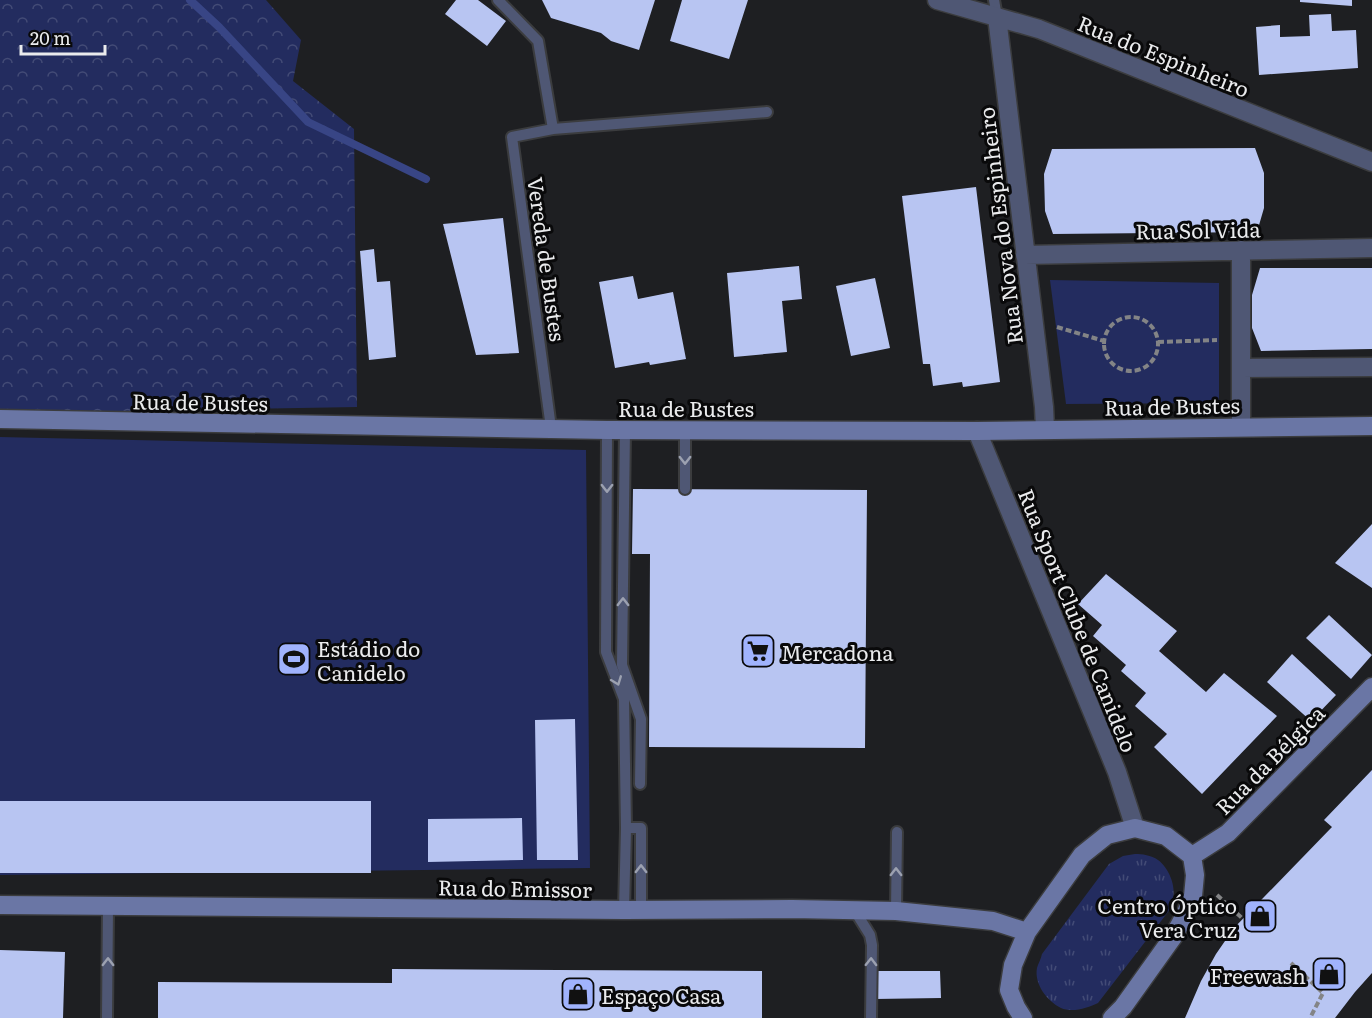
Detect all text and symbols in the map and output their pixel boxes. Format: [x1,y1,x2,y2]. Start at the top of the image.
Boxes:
street label: Rua do Espinheiro [1074,6,1254,104]
scale bar [21,18,105,56]
text: 20 m [30,24,71,51]
street label: Rua Nova do Espinheiro [969,106,1029,346]
street label: Vereda de Bustes [521,175,575,343]
street label: Rua Sol Vida [1135,212,1262,246]
street label: Rua de Bustes [132,384,268,418]
street label: Rua de Bustes [1104,388,1240,422]
street label: Rua de Bustes [618,392,754,423]
one-way arrow [679,455,691,464]
one-way arrow [601,484,613,493]
street label: Rua Sport Clube de Canidelo [1012,484,1146,756]
one-way arrow [617,598,629,607]
place label: Estádio do Canidelo [317,632,420,687]
supermarket icon: Mercadona [740,633,776,669]
place label: Mercadona [781,636,894,667]
sports icon: Estádio do Canidelo [276,641,312,677]
one-way arrow [610,675,623,686]
street label: Rua da Bélgica [1207,697,1331,821]
one-way arrow [635,865,647,874]
one-way arrow [890,867,903,876]
street label: Rua do Emissor [438,870,592,904]
place label: Centro Óptico Vera Cruz [1097,889,1237,944]
shop icon: Centro Óptico Vera Cruz [1242,898,1278,934]
shop icon: Freewash [1311,956,1347,992]
one-way arrow [102,958,114,967]
one-way arrow [865,958,878,967]
place label: Freewash [1210,959,1306,990]
shop icon: Espaço Casa [560,976,596,1012]
place label: Espaço Casa [601,979,722,1010]

